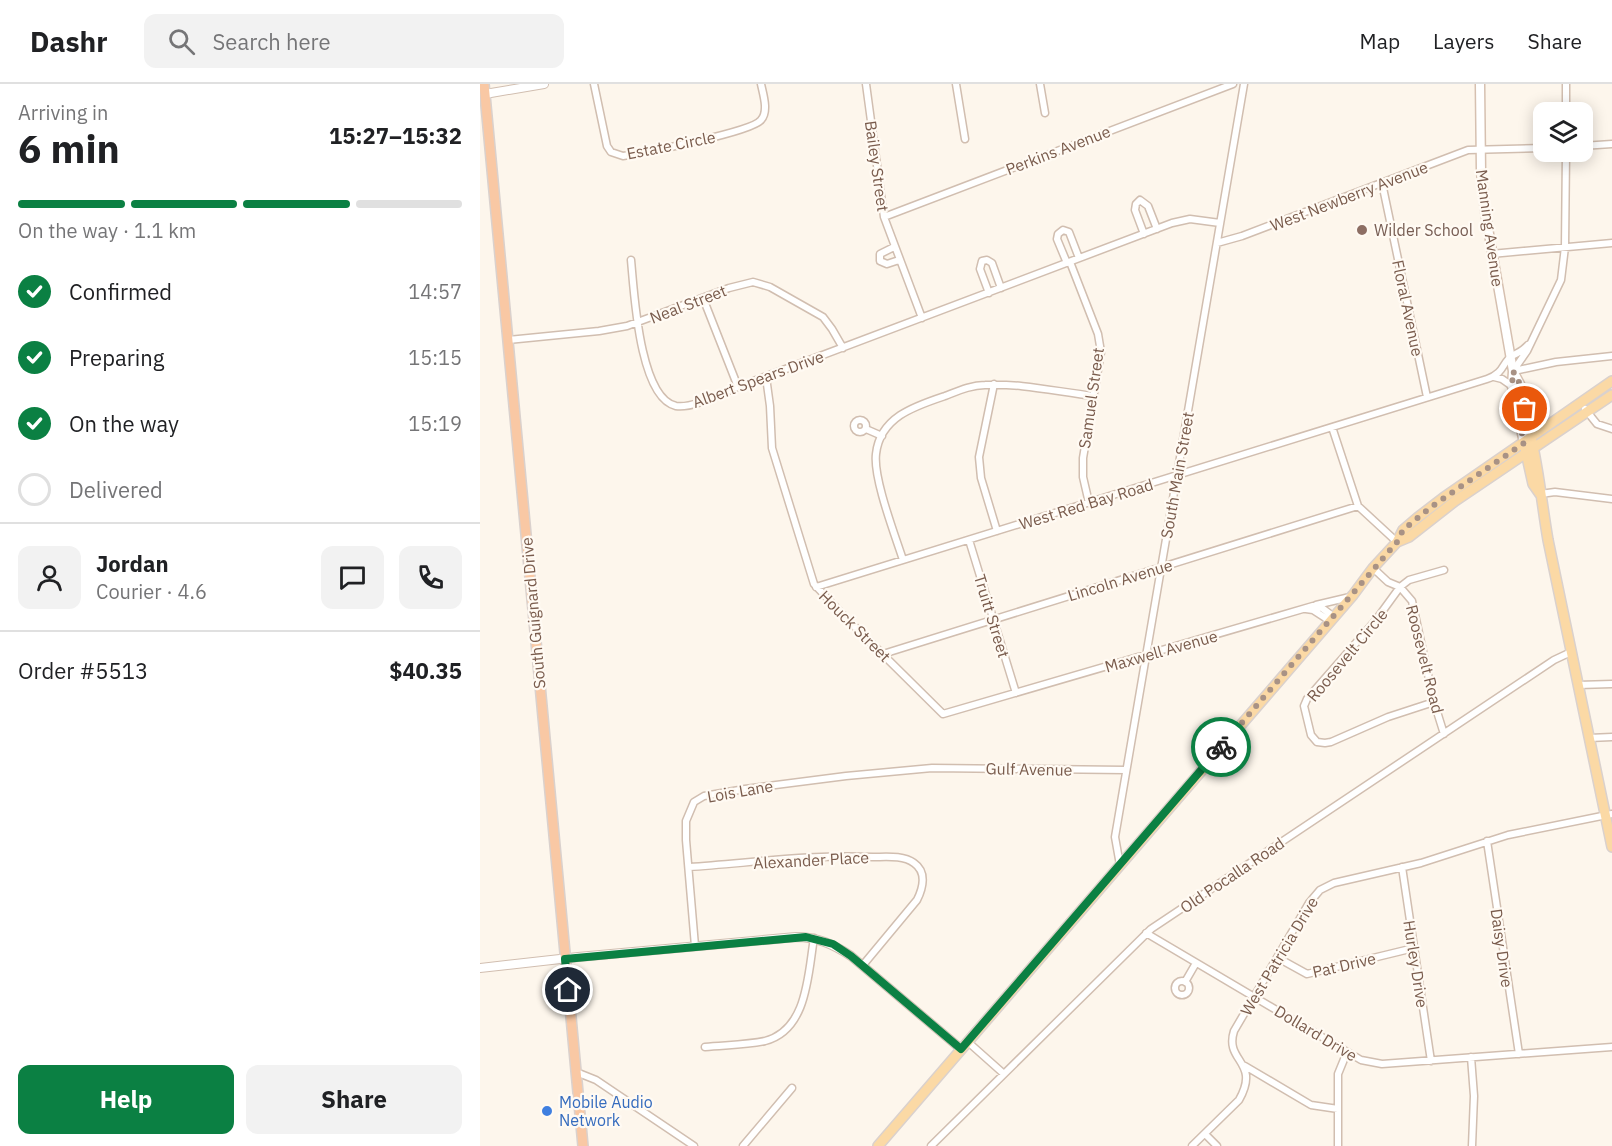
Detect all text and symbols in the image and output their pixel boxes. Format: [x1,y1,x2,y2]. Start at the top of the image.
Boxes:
search box [144,14,564,68]
text: Dashr [30,23,108,60]
icon: search [165,25,198,58]
text: Search here [213,27,331,56]
text: Map [1360,27,1400,55]
text: Layers [1433,27,1495,55]
text: Share [1528,27,1582,55]
text: Arriving in [18,99,108,126]
map controls [1533,102,1593,162]
button: layers [1533,102,1593,162]
street label: Bailey Street [861,119,893,213]
text: 15:27–15:32 [329,121,462,150]
street label: Perkins Avenue [1003,121,1113,179]
text: 6 min [18,123,120,174]
street label: Estate Circle [625,127,717,163]
street label: West Newberry Avenue [1267,157,1431,235]
street label: Manning Avenue [1472,168,1508,288]
text: On the way · 1.1 km [18,217,196,244]
place label: Wilder School [1374,220,1473,240]
marker: Wilder School [1355,223,1369,237]
street label: Floral Avenue [1388,258,1428,358]
icon: check [18,275,51,308]
text: Confirmed [69,277,172,306]
text: 14:57 [408,278,462,305]
street label: Neal Street [647,280,729,328]
icon: check [18,341,51,374]
text: Preparing [69,343,164,372]
text: 15:15 [408,344,462,371]
street label: Albert Spears Drive [690,346,827,412]
street label: Samuel Street [1074,346,1108,450]
pin [1499,383,1550,434]
icon: bag [1508,392,1541,425]
icon: check [18,407,51,440]
text: On the way [69,409,179,438]
text: 15:19 [408,410,462,437]
street label: South Main Street [1156,410,1198,540]
street label: West Red Bay Road [1017,474,1155,534]
text: Delivered [69,475,163,504]
street label: South Guignard Drive [516,536,550,690]
button: person [18,546,81,609]
button: chat [321,546,384,609]
button: phone [399,546,462,609]
text: Jordan [96,549,169,578]
street label: Lincoln Avenue [1065,554,1175,605]
street label: Truitt Street [970,572,1014,660]
text: Courier · 4.6 [96,578,207,605]
street label: Houck Street [815,586,895,666]
street label: Roosevelt Road [1402,603,1448,715]
street label: Roosevelt Circle [1302,604,1392,706]
street label: Maxwell Avenue [1102,625,1220,677]
text: Order #5513 [18,656,148,685]
text: $40.35 [389,656,462,685]
courier [1191,717,1251,777]
icon: bike [1205,731,1238,764]
street label: Gulf Avenue [985,758,1073,780]
street label: Lois Lane [705,775,775,807]
street label: Old Pocalla Road [1176,833,1288,917]
street label: Alexander Place [753,847,870,873]
street label: West Patricia Drive [1236,893,1322,1019]
street label: Daisy Drive [1487,907,1517,989]
street label: Hurley Drive [1399,919,1433,1009]
street label: Pat Drive [1310,948,1378,982]
pin [542,964,593,1015]
icon: home [551,973,584,1006]
street label: Dollard Drive [1271,1001,1361,1066]
button: Help [18,1065,234,1134]
button: Share [246,1065,462,1134]
place label: Mobile Audio Network [559,1092,653,1130]
marker: Mobile Audio Network [540,1104,554,1118]

